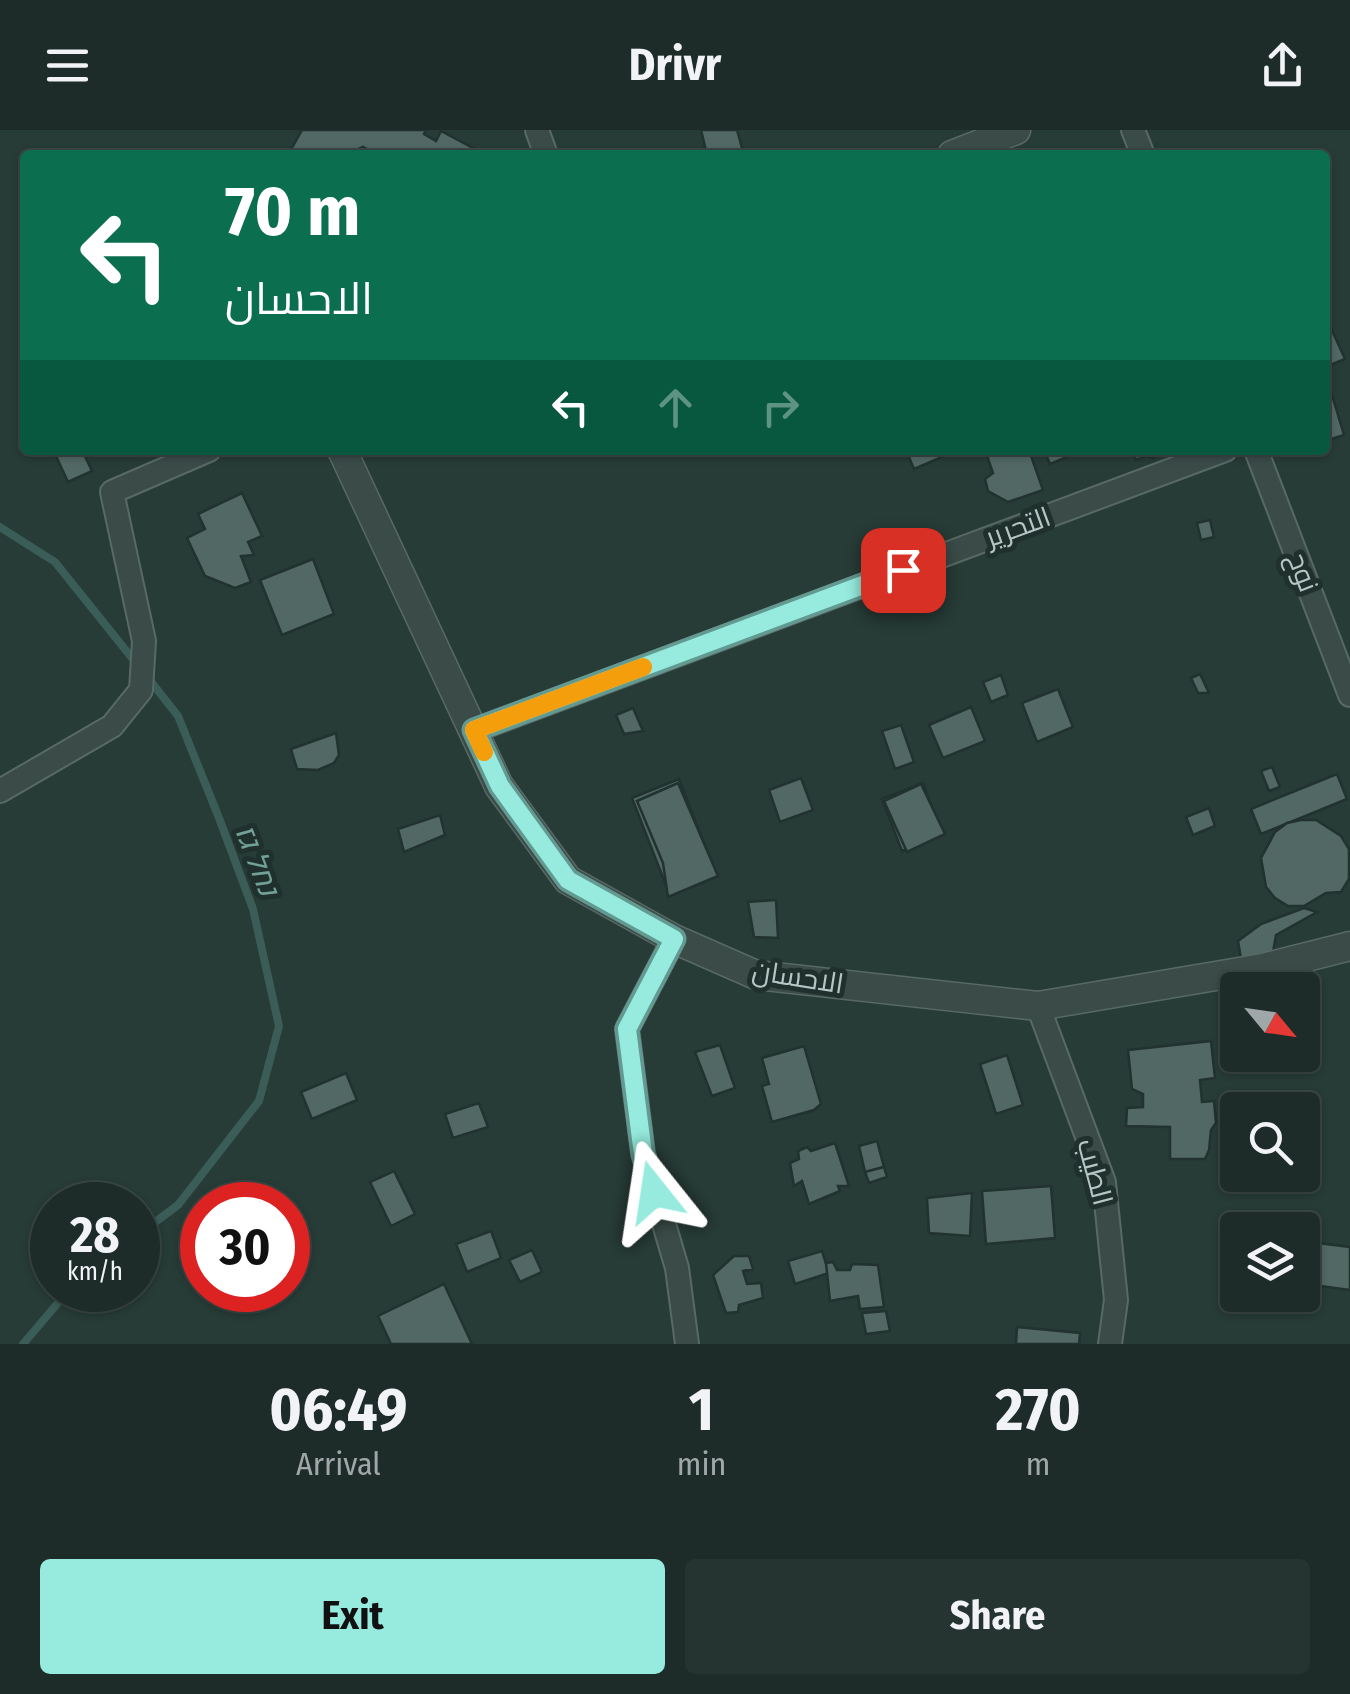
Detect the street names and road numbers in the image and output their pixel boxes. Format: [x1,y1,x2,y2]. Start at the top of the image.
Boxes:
street label: التحرير [979,500,1055,555]
street label: نوح [1279,547,1326,597]
street label: الاحسان [750,953,846,1001]
street label: الطيب [1070,1135,1120,1209]

